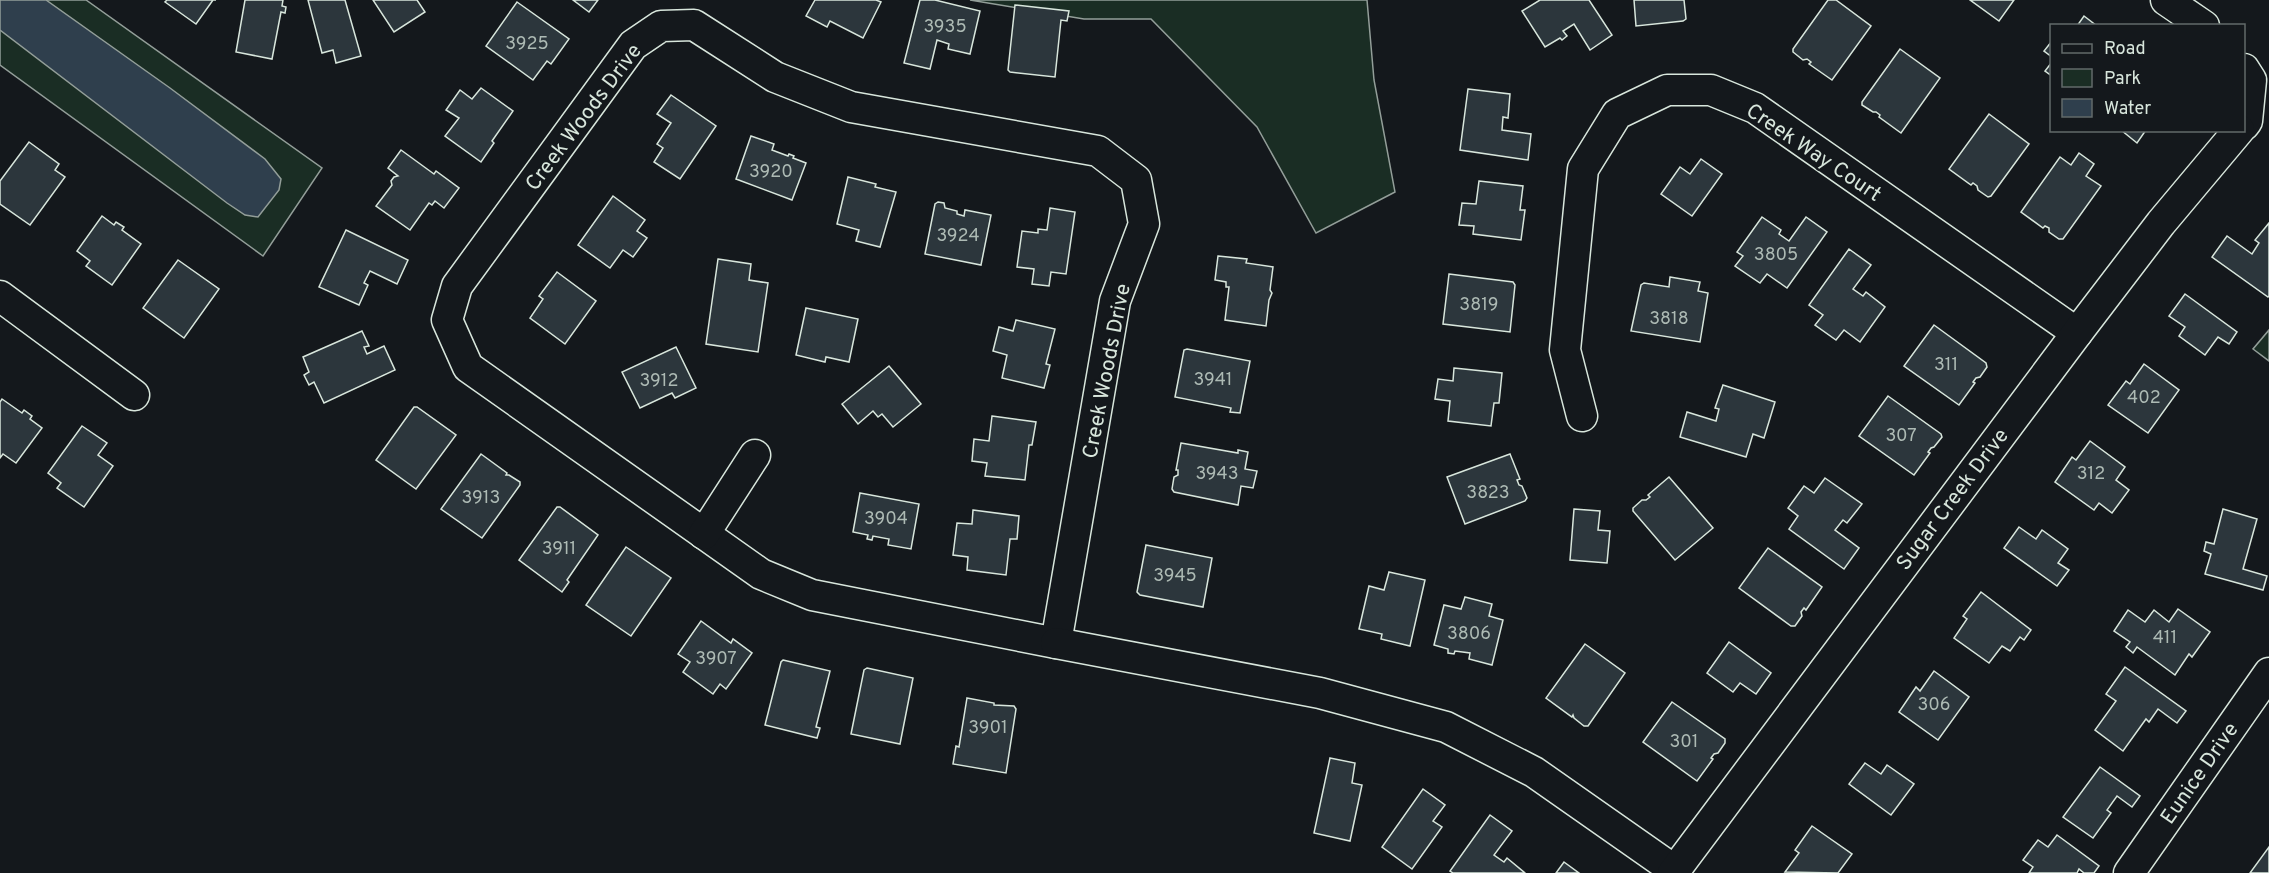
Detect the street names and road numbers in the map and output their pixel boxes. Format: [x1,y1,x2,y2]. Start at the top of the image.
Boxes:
street label: Creek Woods Drive [520,39,648,197]
street label: Creek Way Court [1740,98,1886,209]
street label: Creek Woods Drive [1077,282,1138,461]
street label: Sugar Creek Drive [1891,424,2015,576]
street label: Eunice Drive [2155,718,2245,830]

